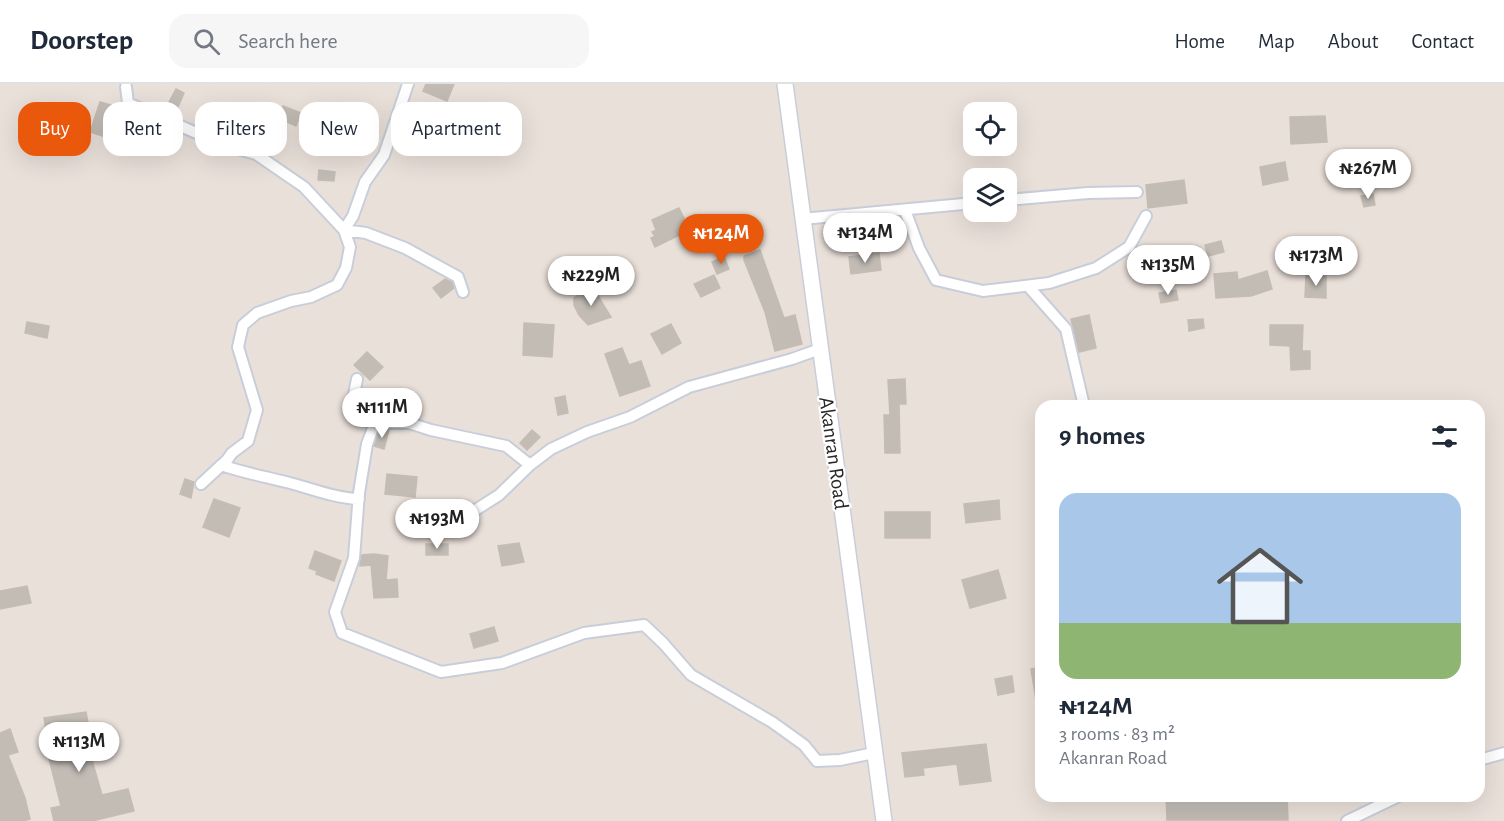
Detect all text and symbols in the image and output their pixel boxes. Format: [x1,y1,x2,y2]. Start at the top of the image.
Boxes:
search box [169,14,589,68]
icon: search [190,25,223,58]
text: Doorstep [30,27,133,55]
text: Search here [238,30,338,52]
text: Home [1174,31,1225,52]
text: Map [1258,31,1295,52]
text: About [1328,31,1378,52]
text: Contact [1411,31,1474,52]
chip: Buy [18,102,91,156]
chip: Rent [103,102,183,156]
chip: Filters [195,102,287,156]
chip: New [299,102,379,156]
chip: Apartment [391,102,522,156]
map controls [963,102,1017,222]
button: locate [963,102,1017,156]
pin: ₦267M [1326,149,1410,200]
text: ₦267M [1339,158,1397,178]
button: layers [963,168,1017,222]
pin: ₦134M [823,213,907,264]
pin: ₦124M [679,214,763,265]
text: ₦134M [837,222,893,242]
text: ₦124M [693,223,749,243]
pin: ₦173M [1274,236,1358,287]
pin: ₦135M [1126,245,1210,296]
text: ₦173M [1289,245,1343,265]
text: ₦135M [1141,254,1195,274]
pin: ₦229M [549,256,633,307]
text: ₦229M [562,265,620,285]
pin: ₦111M [340,388,424,439]
street label: Akanran Road [815,395,852,511]
text: ₦111M [356,397,408,417]
icon: filters [1428,420,1461,453]
text: 9 homes [1059,423,1145,449]
pin: ₦193M [395,499,479,550]
text: ₦193M [409,508,465,528]
icon: home [1206,532,1314,640]
text: ₦124M [1059,693,1133,719]
pin: ₦113M [37,722,121,773]
text: 3 rooms · 83 m² [1059,724,1175,744]
text: ₦113M [52,731,106,751]
text: Akanran Road [1059,748,1167,768]

